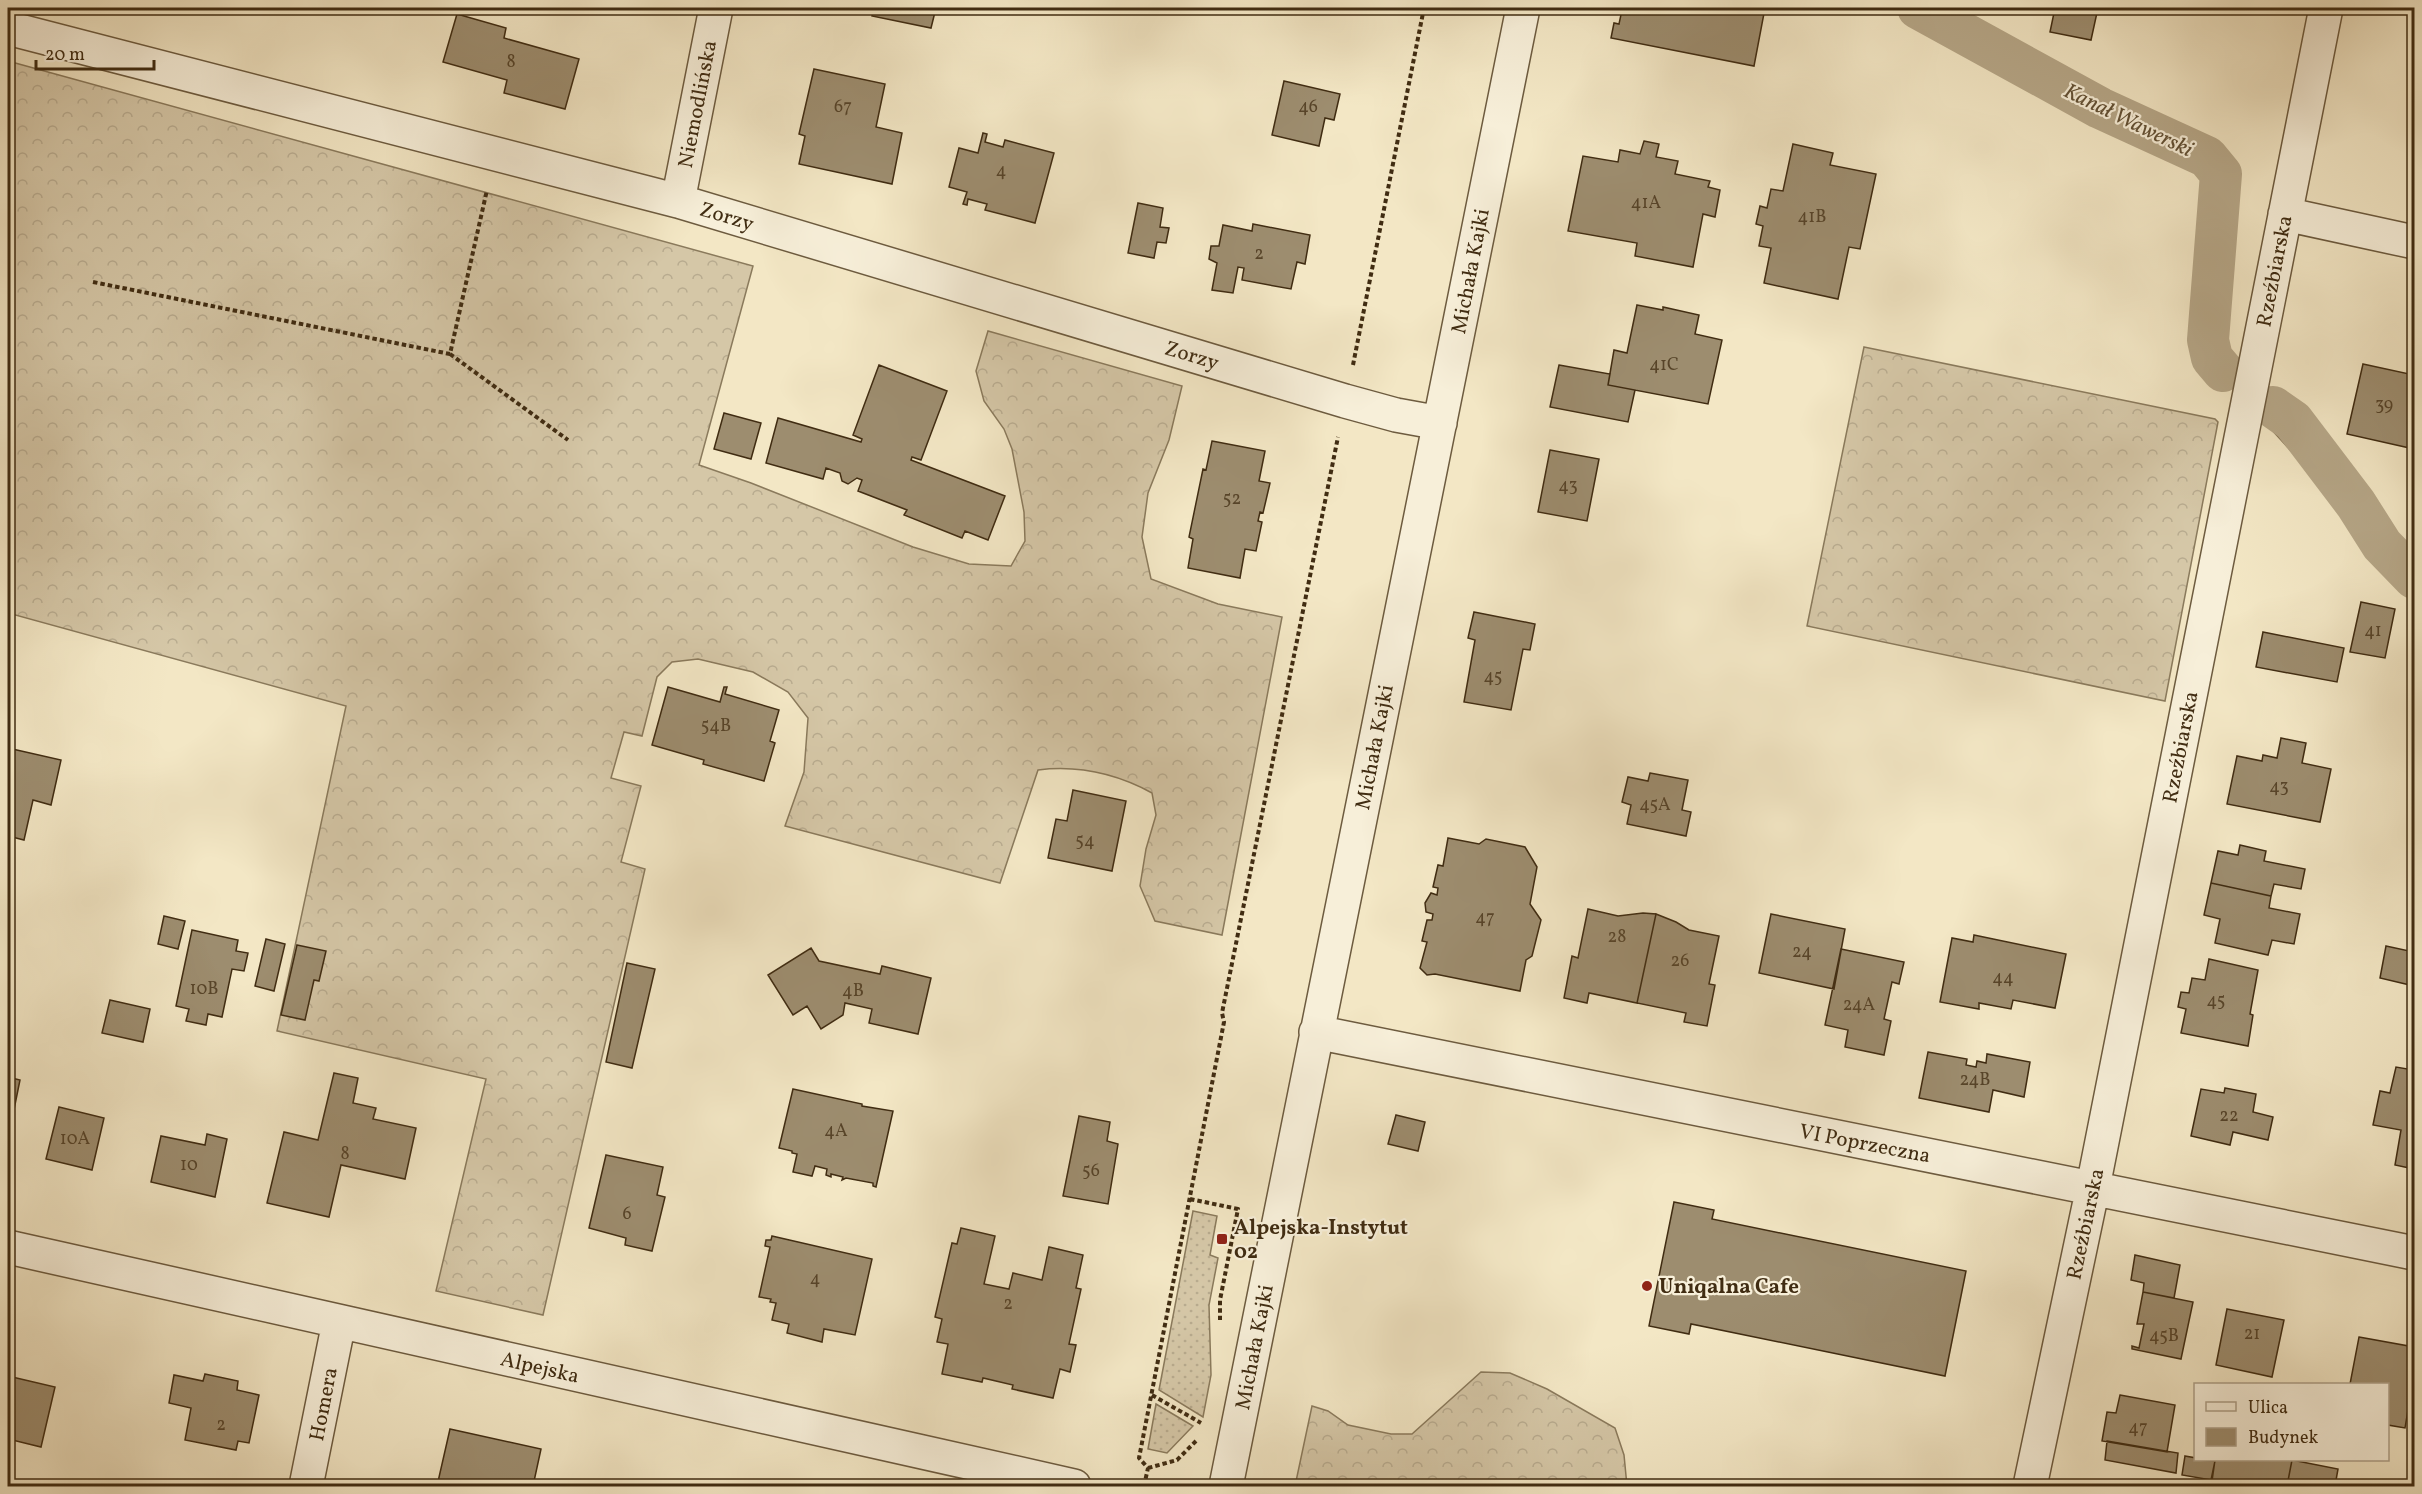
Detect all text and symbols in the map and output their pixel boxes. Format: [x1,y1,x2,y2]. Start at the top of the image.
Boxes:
scale bar [36,33,154,71]
street label: Niemodlińska [672,38,725,171]
text: 20 m [45,43,85,68]
house number: 8 [506,50,516,75]
water label: Kanał Wawerski [2058,77,2198,166]
house number: 67 [834,95,852,120]
house number: 46 [1298,95,1318,120]
house number: 4 [996,159,1006,184]
house number: 41A [1631,191,1662,216]
street label: Zorzy [696,196,758,240]
house number: 41B [1798,205,1826,230]
street label: Michała Kajki [1445,206,1498,336]
street label: Rzeźbiarska [2250,213,2301,330]
house number: 2 [1254,242,1264,267]
street label: Zorzy [1161,335,1223,379]
house number: 41C [1649,353,1679,378]
house number: 39 [2375,393,2393,418]
house number: 43 [1558,474,1578,499]
house number: 52 [1223,487,1241,512]
house number: 41 [2364,619,2382,644]
house number: 45 [1484,665,1502,690]
street label: Michała Kajki [1349,682,1402,812]
street label: Rzeźbiarska [2156,689,2207,806]
house number: 54B [701,714,731,739]
house number: 43 [2269,775,2289,800]
house number: 45A [1639,793,1671,818]
house number: 54 [1075,829,1095,854]
house number: 47 [1475,906,1495,931]
house number: 28 [1608,925,1626,950]
house number: 24 [1792,940,1812,965]
house number: 26 [1671,949,1689,974]
house number: 44 [1992,966,2014,991]
house number: 10B [189,977,219,1002]
house number: 4B [842,979,864,1004]
house number: 45 [2207,989,2225,1014]
house number: 24A [1843,993,1876,1018]
house number: 24B [1959,1068,1991,1093]
house number: 22 [2219,1104,2239,1129]
street label: VI Poprzeczna [1797,1118,1933,1171]
house number: 4A [824,1119,848,1144]
house number: 10A [60,1127,91,1152]
house number: 8 [340,1142,350,1167]
house number: 10 [180,1153,198,1178]
house number: 56 [1082,1159,1100,1184]
street label: Rzeźbiarska [2061,1166,2112,1283]
house number: 6 [622,1202,632,1227]
place label: Alpejska-Instytut 02 [1234,1214,1408,1267]
marker: Alpejska-Instytut 02 [1215,1232,1229,1246]
house number: 4 [810,1267,820,1292]
place label: Uniqalna Cafe [1659,1273,1799,1302]
marker: Uniqalna Cafe [1640,1279,1654,1293]
street label: Michała Kajki [1229,1282,1282,1412]
house number: 2 [1003,1292,1013,1317]
house number: 21 [2244,1322,2260,1347]
house number: 45B [2149,1324,2179,1349]
street label: Alpejska [497,1345,582,1392]
street label: Homera [303,1365,346,1444]
legend [2194,1383,2389,1461]
text: Ulica [2248,1396,2288,1421]
house number: 2 [216,1413,226,1438]
house number: 47 [2128,1416,2148,1441]
text: Budynek [2248,1426,2319,1451]

